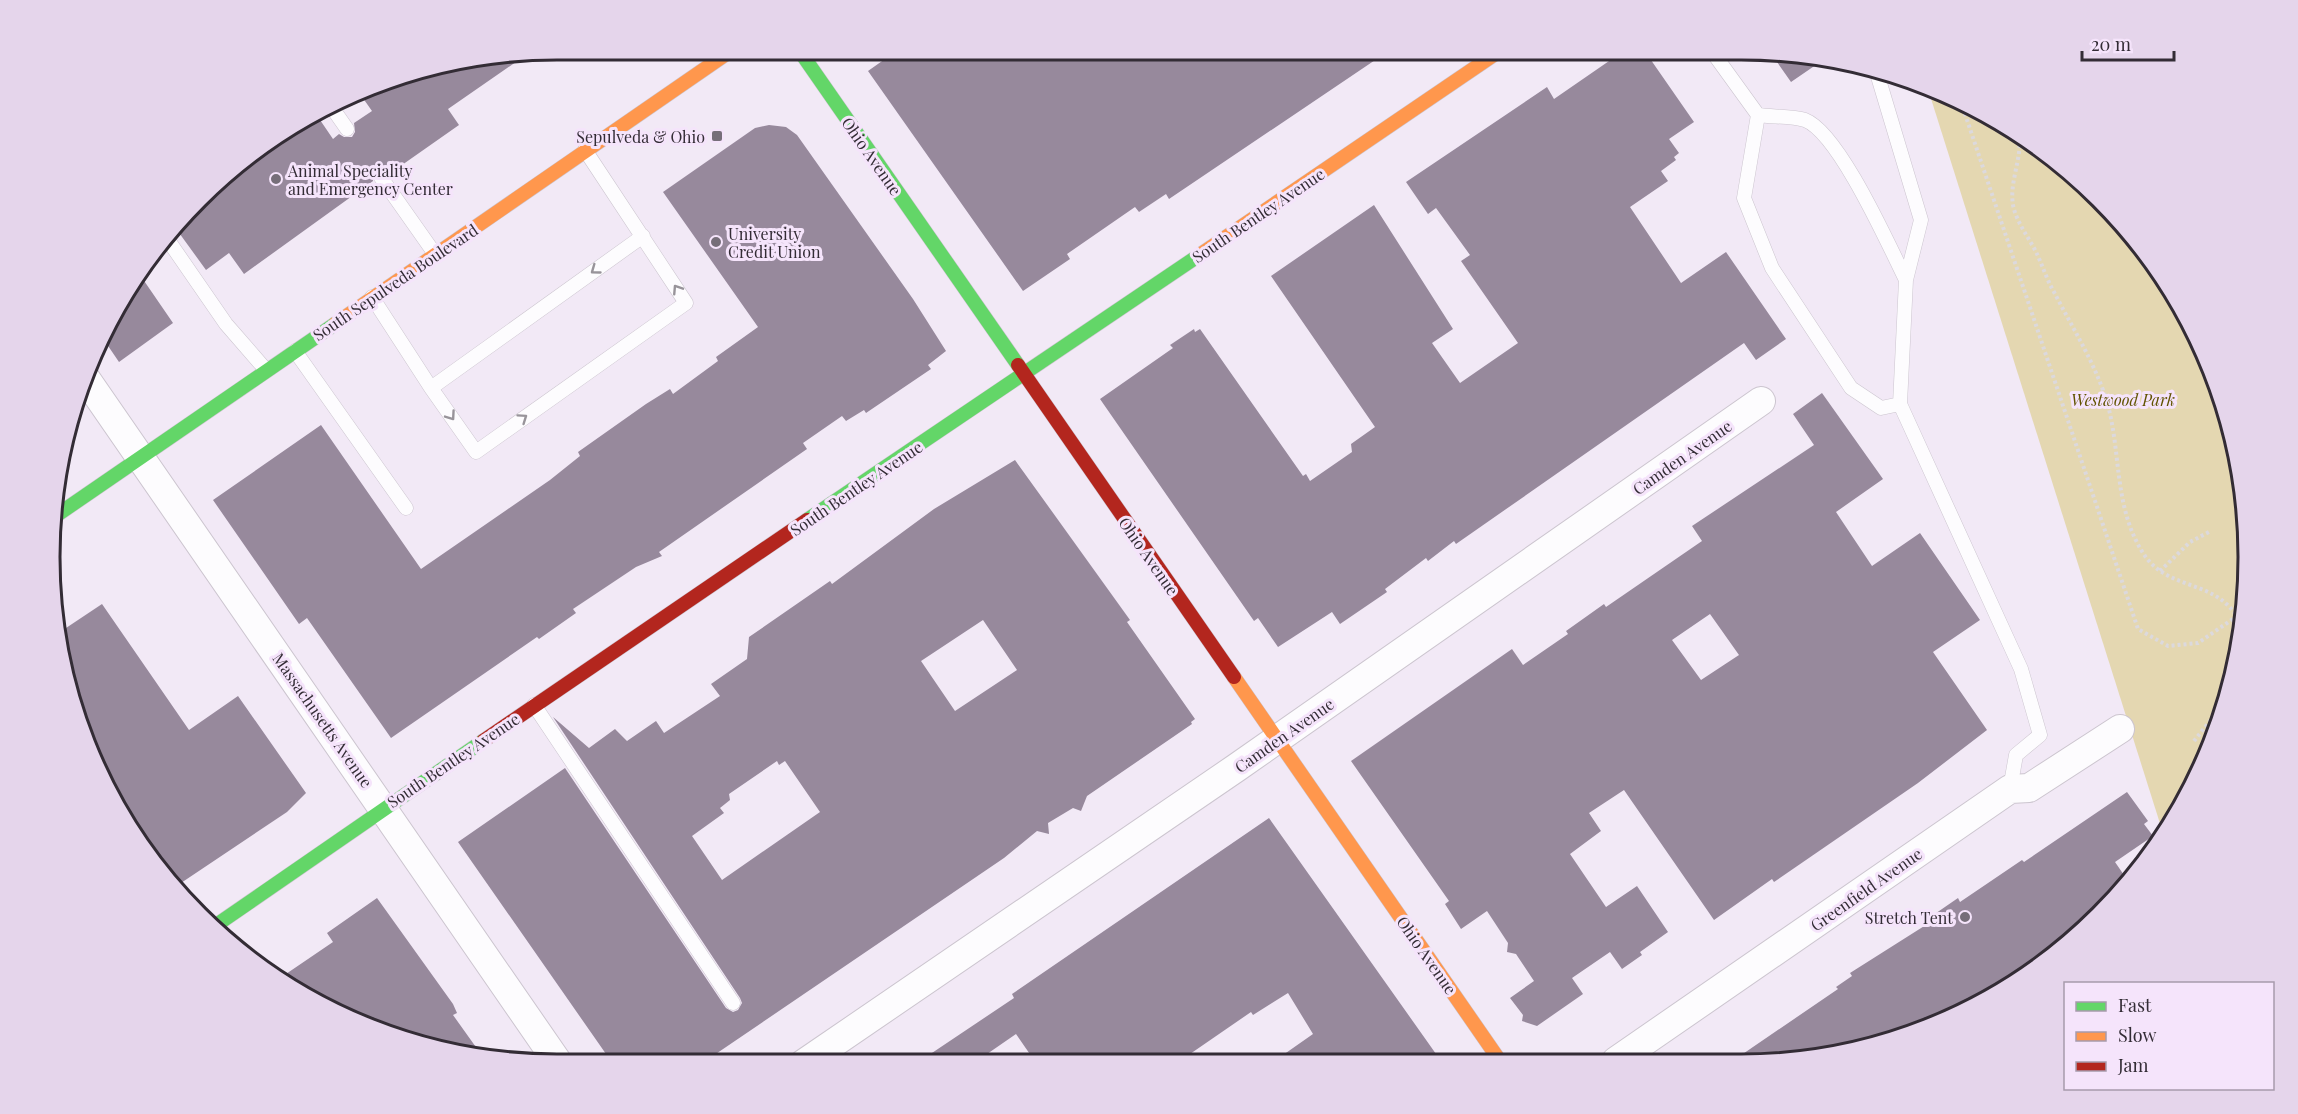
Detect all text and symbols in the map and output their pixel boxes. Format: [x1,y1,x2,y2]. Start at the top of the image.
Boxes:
scale bar [2082,24,2174,62]
text: 20 m [2091,32,2131,56]
street label: Ohio Avenue [837,113,907,199]
place label: Sepulveda & Ohio [576,126,705,147]
marker: Sepulveda & Ohio [710,129,724,143]
place label: Animal Speciality and Emergency Center [287,160,453,199]
street label: South Bentley Avenue [1188,163,1328,267]
marker: Animal Speciality and Emergency Center [269,172,283,186]
street label: South Sepulveda Boulevard [308,219,482,345]
place label: University Credit Union [728,223,821,262]
marker: University Credit Union [709,235,723,249]
one-way arrow [591,263,602,274]
one-way arrow [672,285,684,295]
park label: Westwood Park [2071,389,2175,410]
one-way arrow [444,410,455,421]
one-way arrow [517,414,528,425]
street label: Camden Avenue [1628,415,1736,499]
street label: South Bentley Avenue [786,436,926,540]
street label: Ohio Avenue [1114,513,1184,599]
street label: Massachusetts Avenue [269,648,377,792]
street label: Camden Avenue [1230,693,1338,777]
street label: South Bentley Avenue [383,708,523,812]
street label: Greenfield Avenue [1806,843,1926,935]
place label: Stretch Tent [1865,907,1953,928]
marker: Stretch Tent [1958,910,1972,924]
street label: Ohio Avenue [1392,912,1462,998]
legend [2064,982,2274,1090]
text: Fast [2118,993,2152,1017]
text: Slow [2118,1023,2156,1047]
text: Jam [2117,1053,2148,1077]

